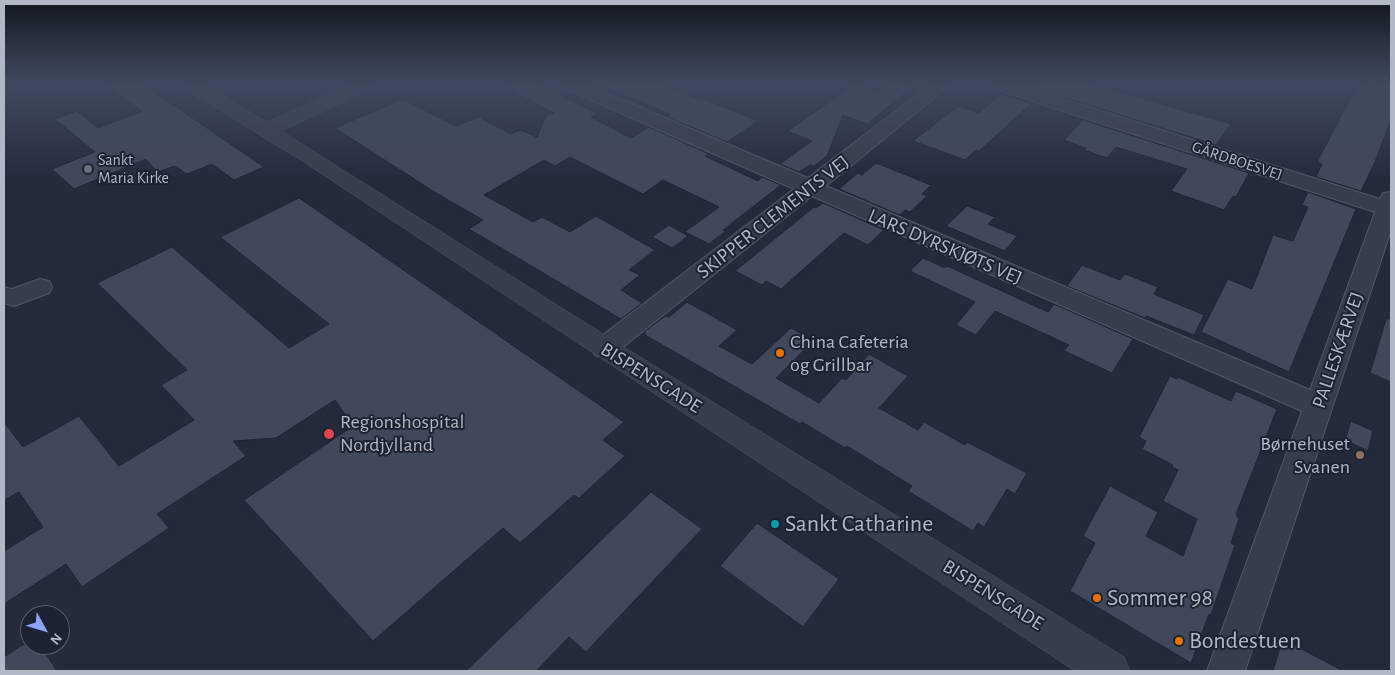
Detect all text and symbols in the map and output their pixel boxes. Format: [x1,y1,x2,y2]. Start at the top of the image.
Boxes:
street label: GÅRDBOESVEJ [1189,137,1285,185]
place label: Sankt Maria Kirke [98,150,169,188]
street label: SKIPPER CLEMENTS VEJ [692,150,854,284]
marker: Sankt Maria Kirke [82,163,94,175]
street label: LARS DYRSKJØTS VEJ [864,204,1026,290]
street label: PALLESKÆRVEJ [1307,289,1369,411]
place label: China Cafeteria og Grillbar [790,330,909,377]
street label: BISPENSGADE [596,337,706,419]
marker: China Cafeteria og Grillbar [774,347,786,359]
place label: Regionshospital Nordjylland [340,410,465,457]
marker: Regionshospital Nordjylland [322,427,336,441]
place label: Børnehuset Svanen [1260,432,1350,479]
marker: Børnehuset Svanen [1354,449,1366,461]
place label: Sankt Catharine [785,510,933,538]
marker: Sankt Catharine [769,518,781,530]
street label: BISPENSGADE [938,554,1048,636]
place label: Sommer 98 [1107,584,1213,612]
marker: Sommer 98 [1091,592,1103,604]
north arrow [20,605,70,655]
place label: Bondestuen [1189,627,1301,655]
text: N [47,631,64,647]
marker: Bondestuen [1173,635,1185,647]

